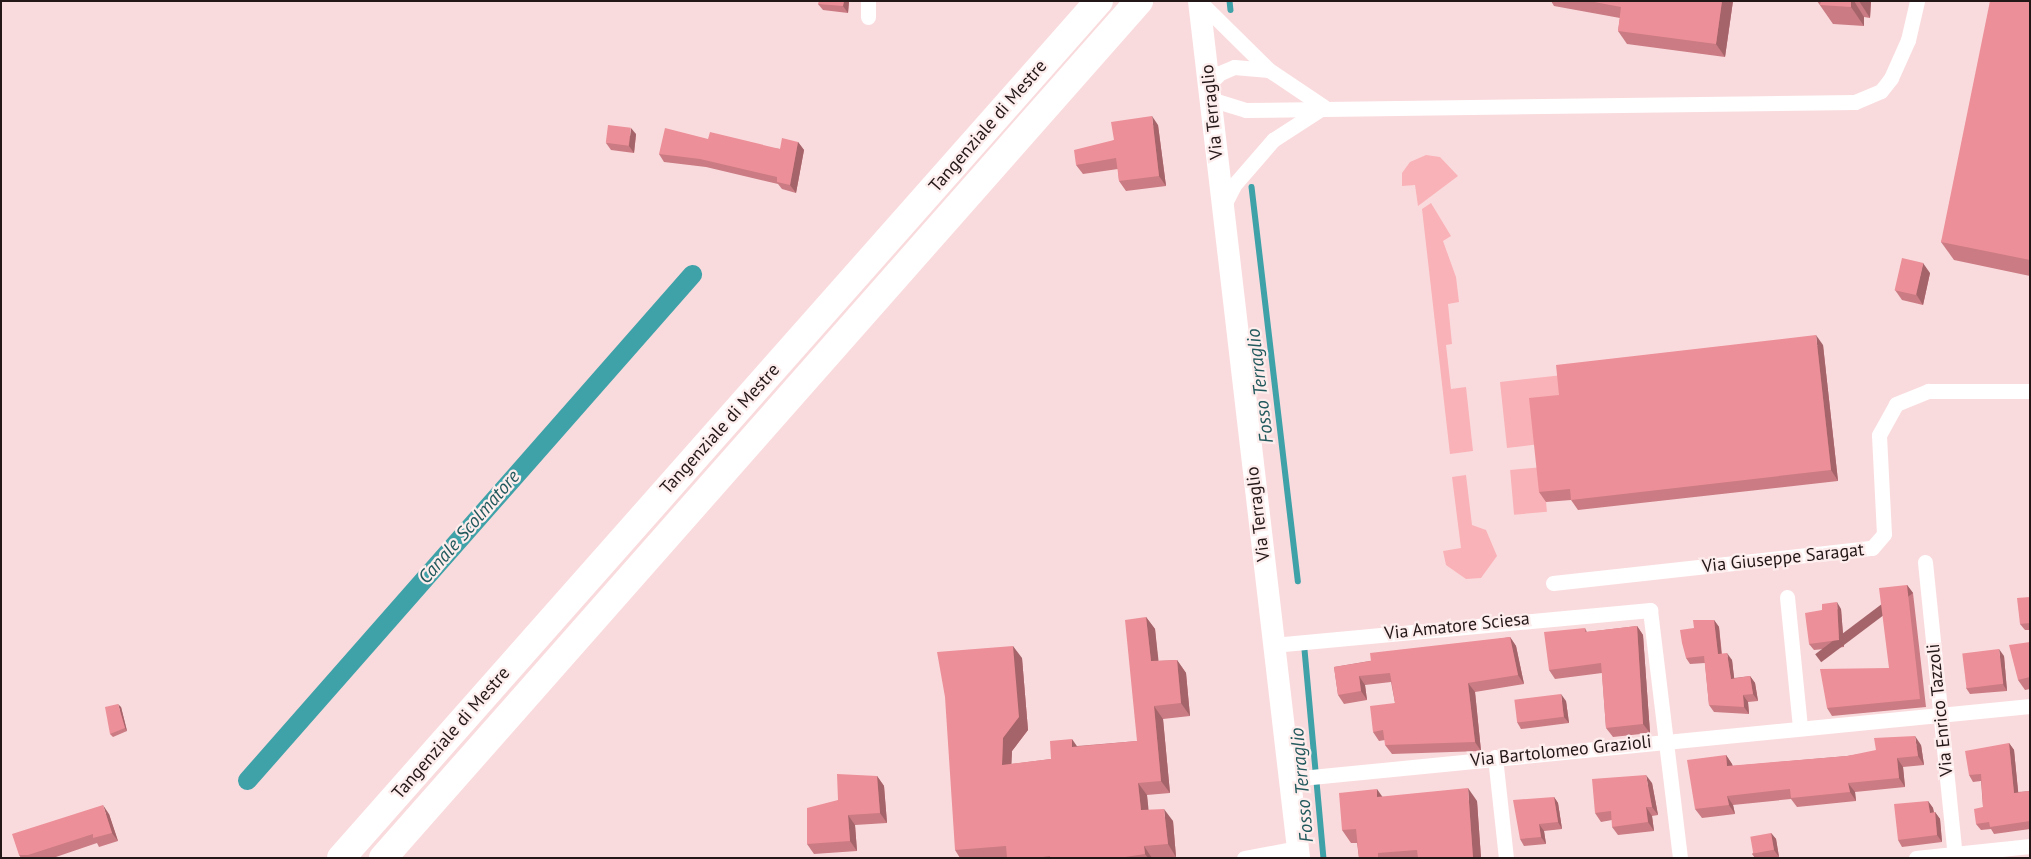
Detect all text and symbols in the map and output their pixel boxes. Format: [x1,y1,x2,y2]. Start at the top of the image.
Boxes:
street label: Tangenziale di Mestre [925,55,1051,197]
street label: Via Terraglio [1196,63,1228,161]
water label: Fosso Terraglio [1242,327,1278,445]
street label: Tangenziale di Mestre [656,359,784,499]
street label: Via Terraglio [1241,465,1275,563]
water label: Canale Scolmatore [414,466,524,588]
street label: Via Giuseppe Saragat [1701,539,1865,577]
street label: Via Amatore Sciesa [1383,608,1531,644]
street label: Via Enrico Tazzoli [1922,642,1958,778]
street label: Tangenziale di Mestre [388,662,514,804]
water label: Fosso Terraglio [1286,726,1318,844]
street label: Via Bartolomeo Grazioli [1469,731,1653,771]

